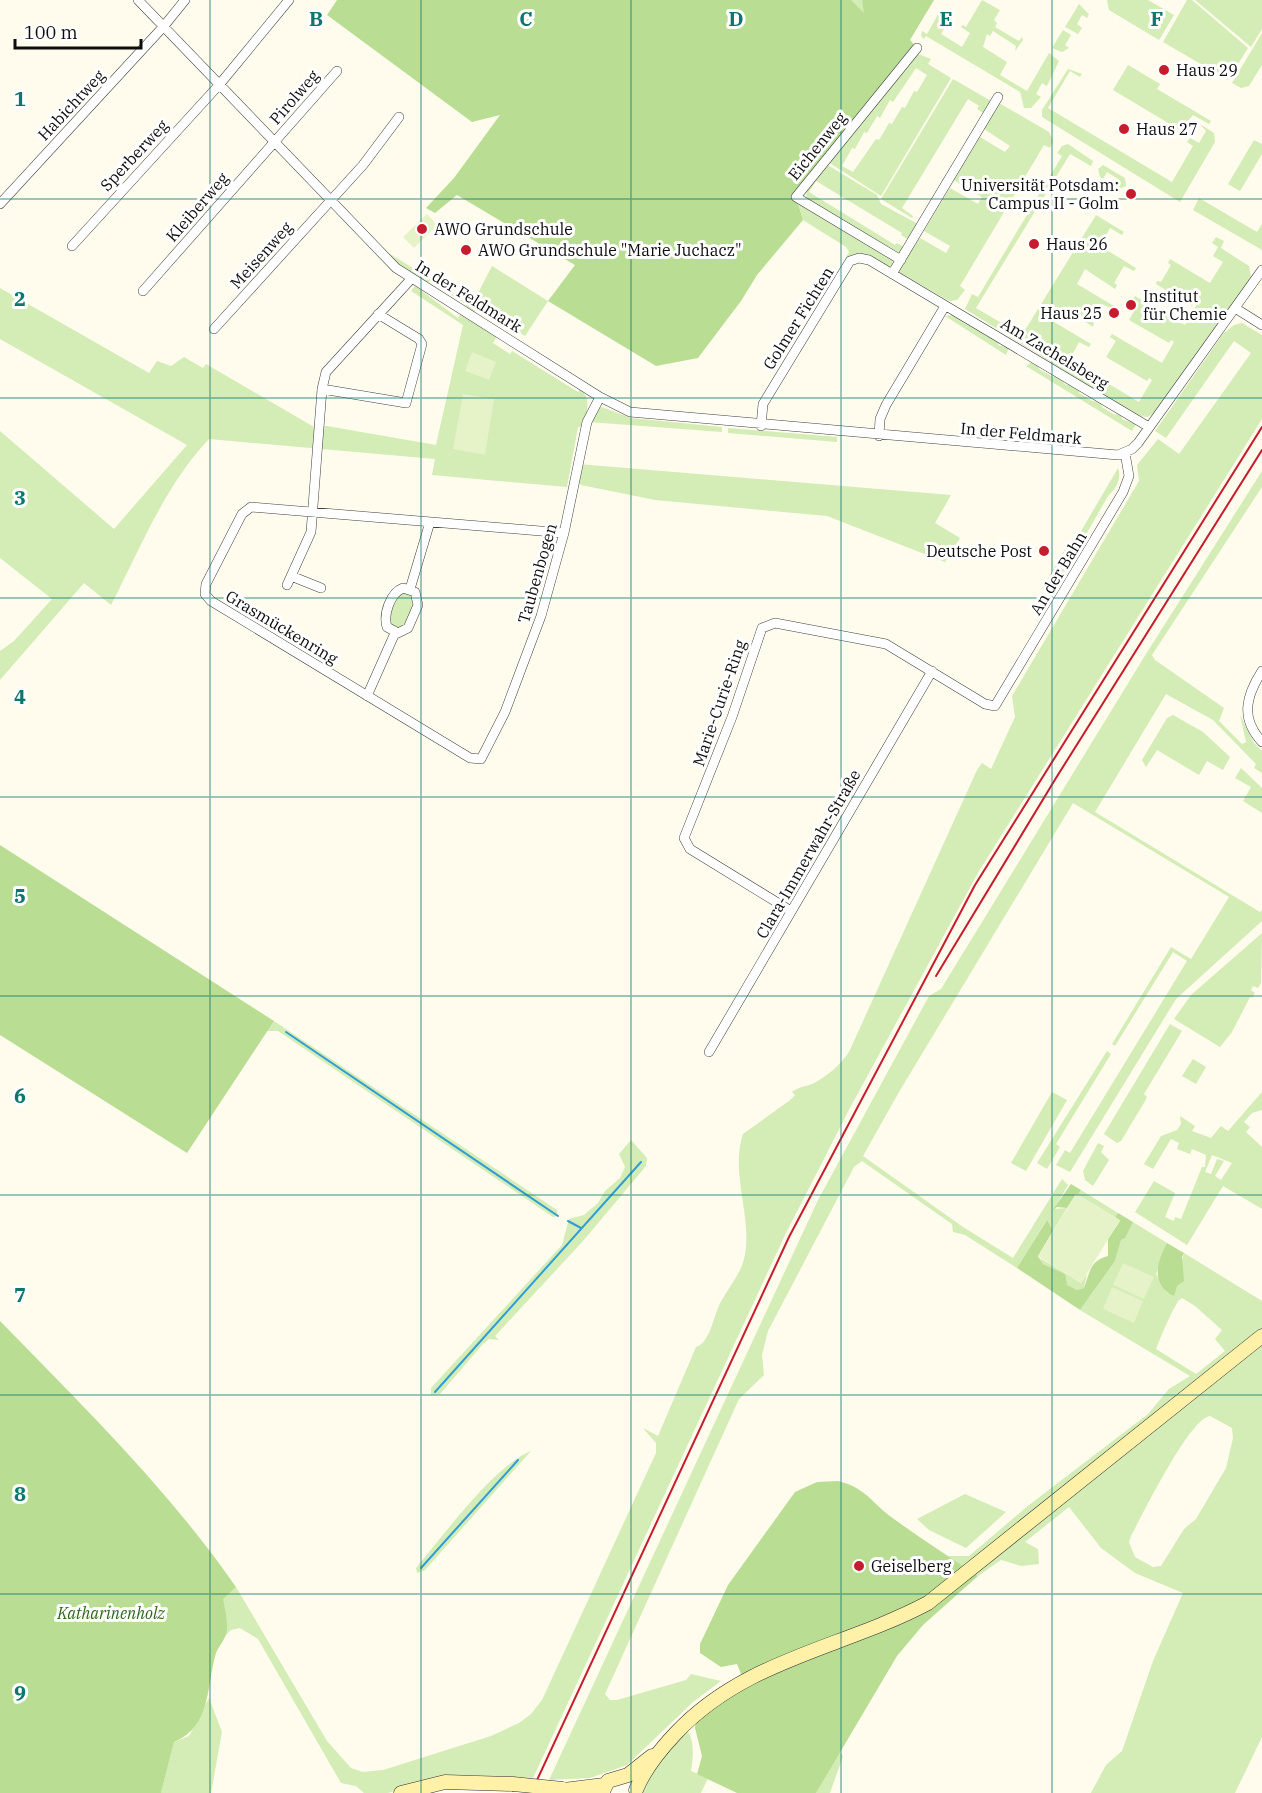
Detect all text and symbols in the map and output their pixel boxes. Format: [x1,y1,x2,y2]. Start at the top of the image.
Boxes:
text: B [309,5,323,32]
text: C [519,5,533,32]
text: D [728,5,744,32]
text: E [939,5,953,32]
text: F [1151,5,1163,32]
scale bar [15,12,141,50]
text: 100 m [24,21,78,44]
place label: Haus 29 [1176,60,1238,80]
marker: Haus 29 [1157,63,1171,77]
street label: Habichtweg [33,65,109,144]
street label: Pirolweg [265,65,323,128]
text: 1 [14,85,26,112]
street label: Eichenweg [783,108,851,184]
street label: Sperberweg [96,115,172,195]
place label: Haus 27 [1136,119,1198,139]
marker: Haus 27 [1117,122,1131,136]
street label: Kleiberweg [162,168,233,246]
place label: Universität Potsdam: Campus II - Golm [961,175,1119,213]
marker: Universität Potsdam: Campus II - Golm [1124,187,1138,201]
street label: Meisenweg [226,217,297,293]
place label: AWO Grundschule [434,219,573,239]
marker: AWO Grundschule [415,222,429,236]
place label: Haus 26 [1046,234,1108,254]
marker: Haus 26 [1027,237,1041,251]
place label: AWO Grundschule "Marie Juchacz" [478,240,742,260]
marker: AWO Grundschule "Marie Juchacz" [459,243,473,257]
street label: In der Feldmark [412,255,526,337]
street label: Golmer Fichten [758,263,838,373]
text: 2 [14,285,26,312]
place label: Institut für Chemie [1143,286,1227,324]
marker: Institut für Chemie [1124,298,1138,312]
place label: Haus 25 [1040,303,1102,323]
marker: Haus 25 [1107,306,1121,320]
street label: Am Zachelsberg [997,313,1113,393]
street label: In der Feldmark [960,418,1083,448]
text: 3 [14,484,26,511]
street label: Taubenbogen [513,521,561,625]
street label: An der Bahn [1025,528,1091,618]
place label: Deutsche Post [926,541,1032,561]
marker: Deutsche Post [1037,544,1051,558]
street label: Grasmückenring [222,586,342,669]
street label: Marie-Curie-Ring [688,637,750,769]
text: 4 [14,683,26,710]
street label: Clara-Immerwahr-Straße [751,766,865,942]
text: 5 [14,882,26,909]
text: 6 [14,1082,26,1109]
text: 7 [14,1281,26,1308]
text: 8 [14,1480,26,1507]
place label: Geiselberg [871,1556,952,1576]
marker: Geiselberg [852,1559,866,1573]
park label: Katharinenholz [56,1603,165,1623]
text: 9 [14,1679,26,1706]

